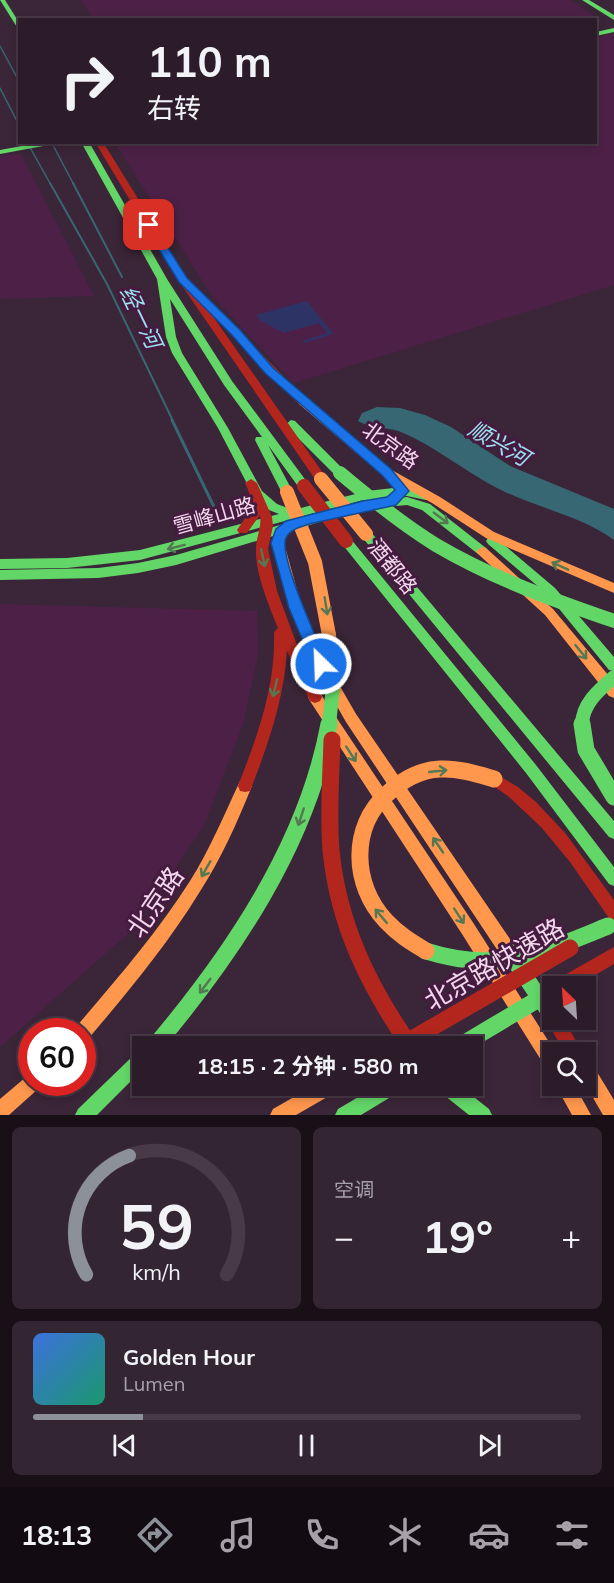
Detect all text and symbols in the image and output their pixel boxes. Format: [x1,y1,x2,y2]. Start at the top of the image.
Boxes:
text: 110 m [147,35,272,88]
icon: right [48,42,126,120]
text: 右转 [147,91,201,125]
pin [123,199,174,250]
icon: arrive [132,208,165,241]
water label: 经一河 [114,281,170,356]
water label: 顺兴河 [463,414,538,474]
street label: 北京路 [358,416,424,474]
street label: 雪峰山路 [170,491,258,539]
one-way arrow [432,512,448,524]
street label: 酒都路 [363,533,423,599]
one-way arrow [167,542,186,554]
one-way arrow [258,548,269,567]
one-way arrow [551,559,569,570]
one-way arrow [321,596,332,615]
position arrow [289,632,353,696]
one-way arrow [574,644,588,659]
one-way arrow [269,678,281,697]
one-way arrow [345,745,357,762]
one-way arrow [427,765,447,776]
one-way arrow [295,807,306,826]
one-way arrow [432,837,444,854]
street label: 北京路 [120,860,190,944]
one-way arrow [200,860,212,877]
one-way arrow [453,907,465,924]
one-way arrow [375,908,388,924]
street label: 北京路快速路 [418,911,570,1017]
north arrow [542,976,596,1030]
map controls [542,976,596,1096]
one-way arrow [199,978,212,994]
speed limit sign: 60 [18,1018,96,1096]
button: search [542,1042,596,1096]
text: 18:15 · 2 分钟 · 580 m [196,1052,419,1080]
text: 空调 [334,1177,374,1202]
text: 59 [119,1186,194,1265]
text: 19° [422,1208,493,1264]
text: − [334,1216,354,1257]
text: + [561,1216,581,1257]
text: km/h [132,1258,181,1285]
text: Golden Hour [123,1343,255,1371]
text: Lumen [123,1371,185,1396]
icon: previous [108,1429,141,1462]
icon: pause [290,1429,323,1462]
icon: next [473,1429,506,1462]
icon: directions [134,1514,176,1556]
icon: music [217,1514,259,1556]
icon: phone [301,1514,343,1556]
icon: climate [384,1514,426,1556]
icon: car [468,1514,510,1556]
icon: filters [551,1514,593,1556]
text: 18:13 [21,1518,92,1552]

